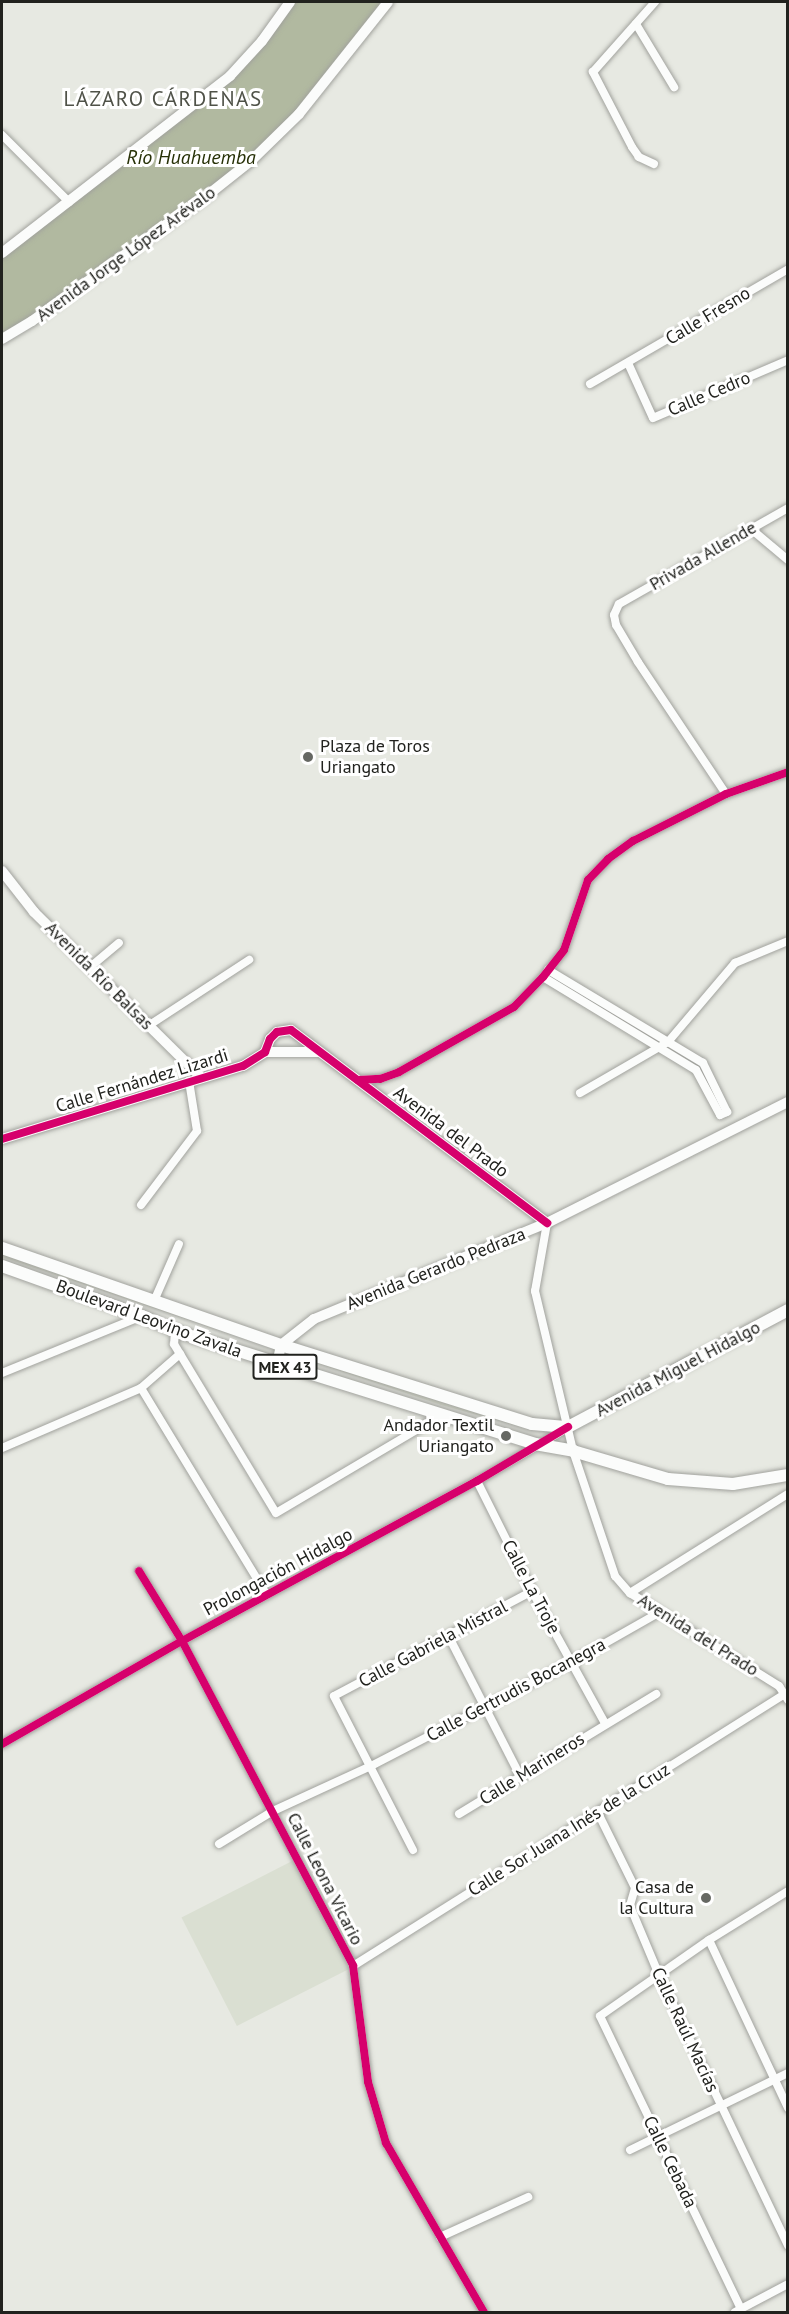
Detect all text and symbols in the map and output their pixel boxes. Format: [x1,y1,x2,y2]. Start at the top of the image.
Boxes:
district label: LÁZARO CÁRDENAS [63,86,263,112]
water label: Río Huahuemba [126,145,256,169]
street label: Avenida Jorge López Arévalo [32,181,220,327]
street label: Calle Fresno [662,282,754,350]
street label: Calle Cedro [664,367,754,421]
street label: Privada Allende [646,517,760,595]
place label: Plaza de Toros Uriangato [320,736,430,778]
marker: Plaza de Toros Uriangato [301,750,315,764]
street label: Avenida Río Balsas [40,917,158,1035]
street label: Calle Fernández Lizardi [53,1044,231,1118]
street label: Avenida del Prado [389,1082,513,1182]
street label: Avenida Gerardo Pedraza [343,1223,529,1315]
street label: Boulevard Leovino Zavala [53,1275,245,1363]
street label: Avenida Miguel Hidalgo [592,1316,764,1422]
road number: MEX 43 [252,1354,318,1380]
place label: Andador Textil Uriangato [383,1415,494,1458]
marker: Andador Textil Uriangato [499,1429,513,1443]
street label: Prolongación Hidalgo [200,1524,356,1620]
street label: Calle La Troje [497,1536,565,1638]
street label: Avenida del Prado [634,1589,762,1681]
street label: Calle Gabriela Mistral [355,1596,511,1692]
street label: Calle Gertrudis Bocanegra [423,1634,609,1746]
street label: Calle Marineros [475,1728,589,1810]
street label: Calle Sor Juana Inés de la Cruz [464,1759,674,1901]
street label: Calle Leona Vicario [282,1809,368,1949]
place label: Casa de la Cultura [619,1877,694,1920]
marker: Casa de la Cultura [699,1891,713,1905]
street label: Calle Raúl Macías [647,1964,723,2096]
street label: Calle Cebada [639,2113,701,2211]

